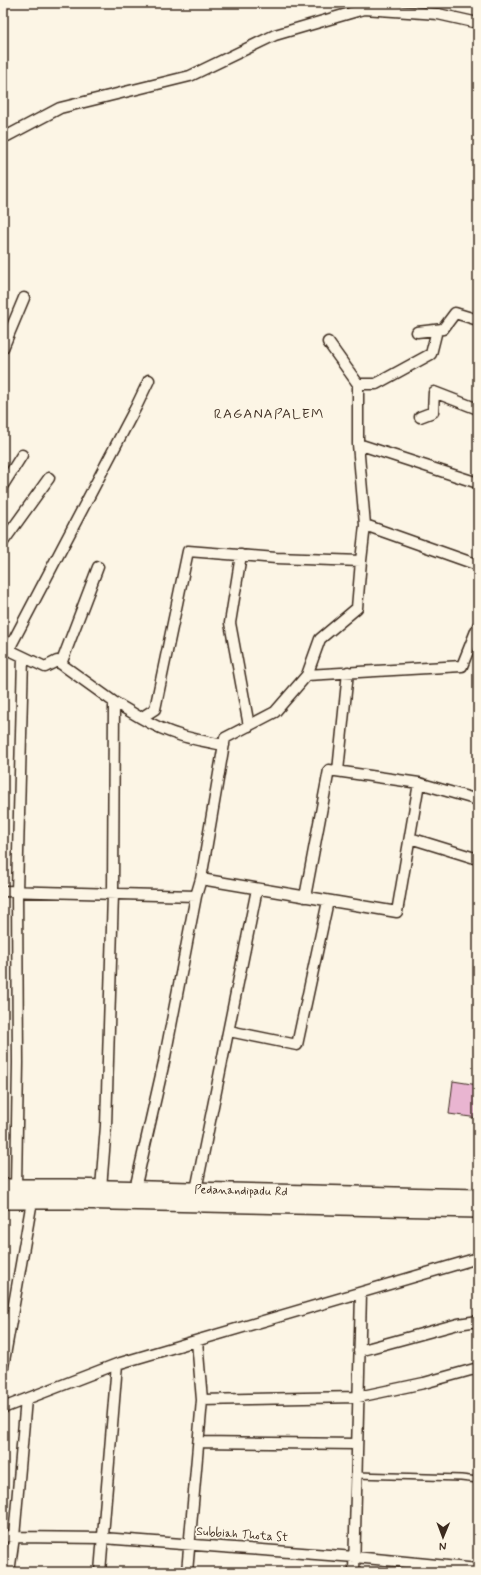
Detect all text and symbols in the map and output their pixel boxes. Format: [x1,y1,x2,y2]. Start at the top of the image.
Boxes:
district label: RAGANAPALEM [214,405,324,423]
street label: Pedanandipadu Rd [194,1182,288,1200]
north arrow [423,1517,463,1557]
street label: Subbiah Thota St [196,1524,289,1546]
text: N [439,1539,447,1553]

